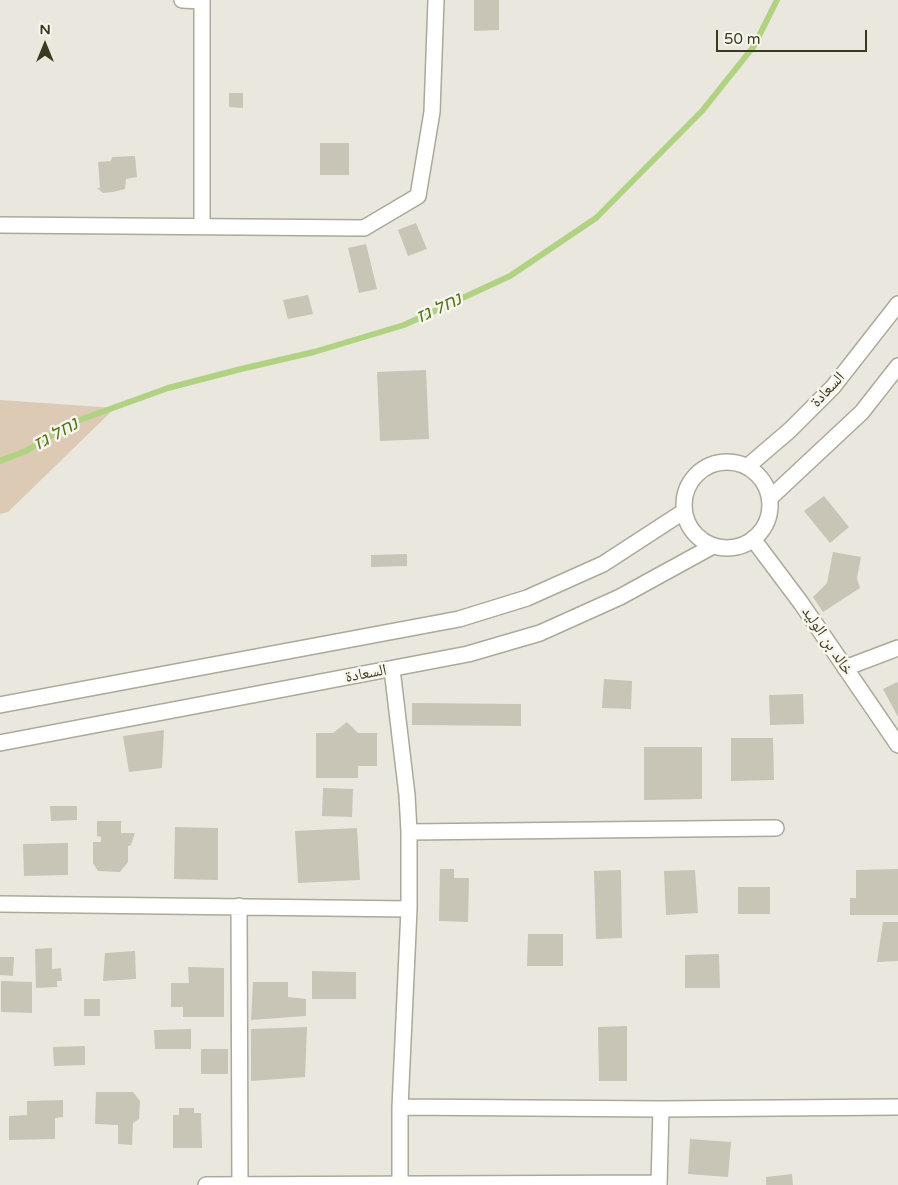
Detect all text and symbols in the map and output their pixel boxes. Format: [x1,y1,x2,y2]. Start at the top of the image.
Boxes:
north arrow [20,20,70,70]
scale bar [718,20,869,52]
text: N [39,21,51,38]
text: 50 m [724,30,761,48]
water label: נחל גז [413,289,465,329]
street label: السعادة [807,368,849,412]
water label: נחל גז [30,414,82,456]
street label: خالد بن الوليد [797,603,857,679]
street label: السعادة [344,661,388,687]

